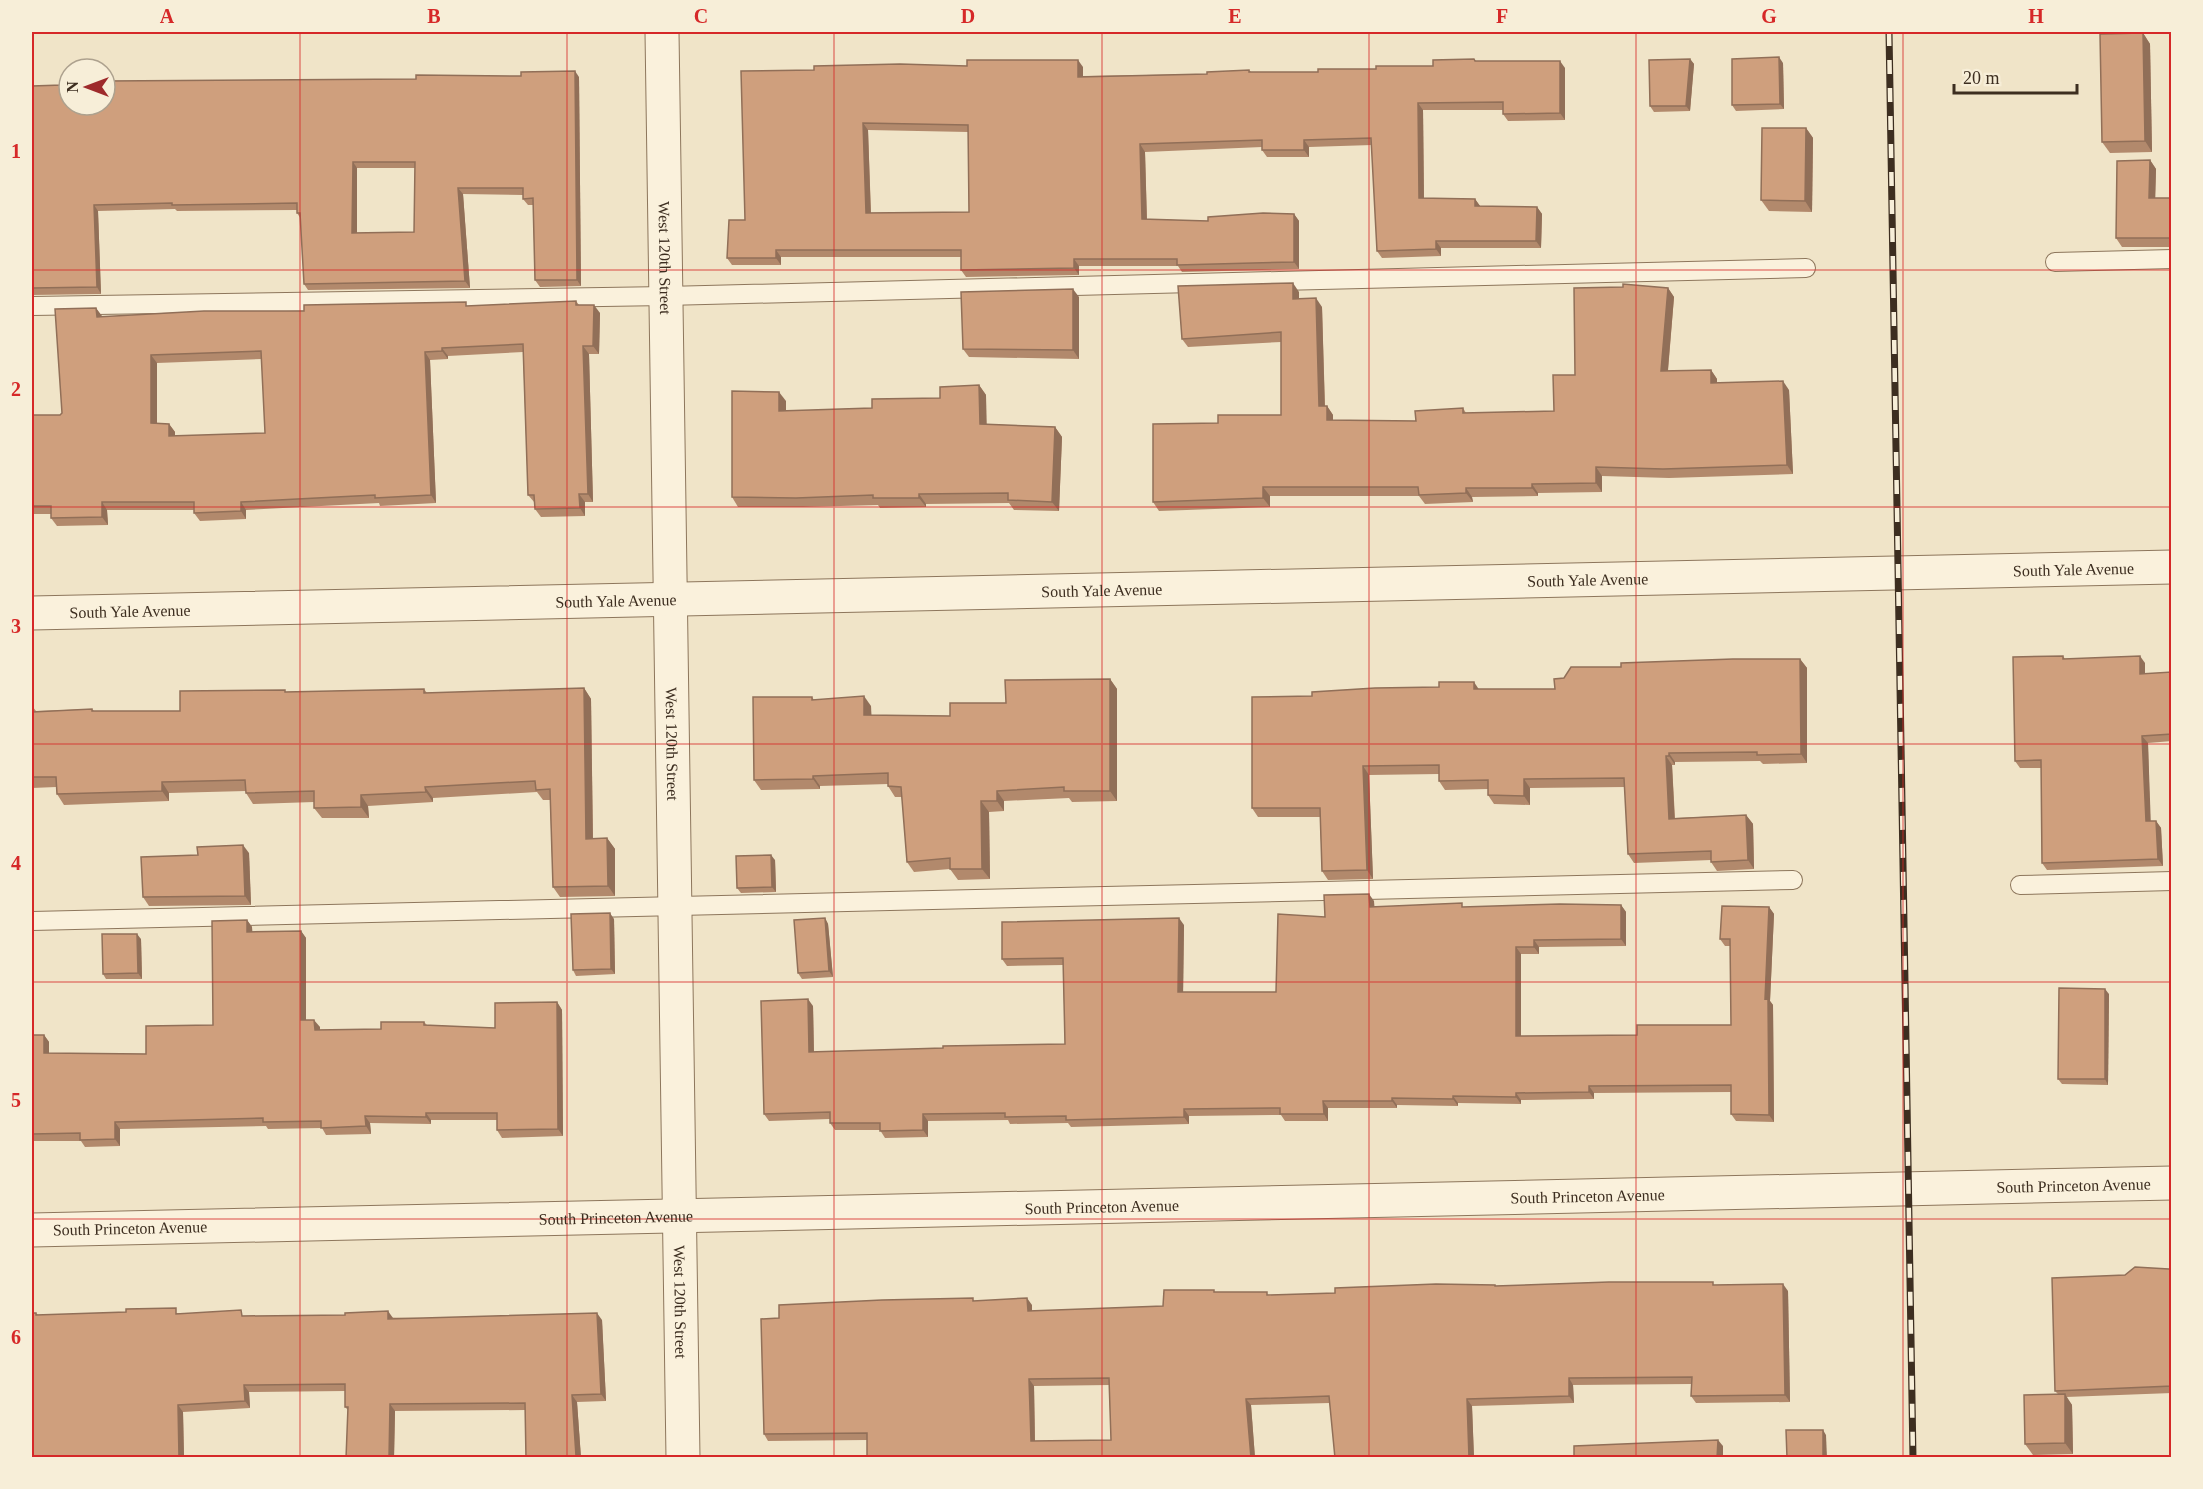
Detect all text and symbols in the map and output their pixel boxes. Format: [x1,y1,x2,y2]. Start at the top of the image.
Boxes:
text: A [160,5,175,27]
text: B [427,5,441,27]
text: C [694,5,708,27]
text: D [961,5,975,27]
text: E [1228,5,1242,27]
text: F [1496,5,1508,27]
text: G [1761,5,1777,27]
text: H [2028,5,2044,27]
north arrow [57,57,117,117]
scale bar [1954,57,2077,95]
text: 20 m [1963,68,2000,88]
text: N [64,81,81,93]
text: 1 [11,140,21,162]
street label: West 120th Street [656,201,675,315]
text: 2 [11,378,21,400]
street label: South Yale Avenue [2013,559,2134,579]
street label: South Yale Avenue [1527,570,1648,589]
street label: South Yale Avenue [1041,580,1162,600]
street label: South Yale Avenue [555,591,677,610]
street label: South Yale Avenue [69,601,191,621]
text: 3 [11,615,21,637]
street label: West 120th Street [663,687,682,801]
text: 4 [11,852,21,874]
text: 5 [11,1089,21,1111]
street label: South Princeton Avenue [1996,1175,2151,1195]
street label: South Princeton Avenue [1510,1186,1665,1206]
street label: South Princeton Avenue [1024,1196,1179,1217]
street label: South Princeton Avenue [538,1207,693,1227]
street label: South Princeton Avenue [53,1218,207,1238]
street label: West 120th Street [671,1245,690,1359]
text: 6 [11,1326,21,1348]

